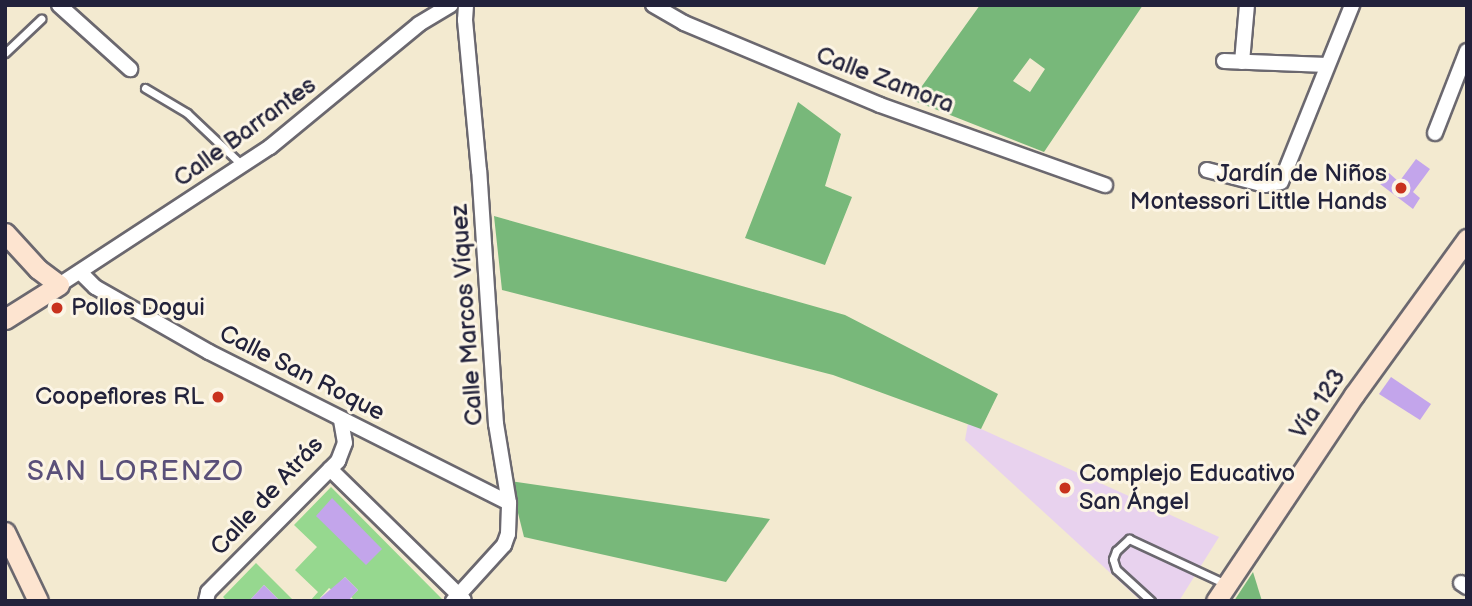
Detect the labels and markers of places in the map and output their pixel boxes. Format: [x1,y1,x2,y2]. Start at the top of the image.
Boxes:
place label: Jardín de Niños Montessori Little Hands [1130,160,1387,216]
marker: Jardín de Niños Montessori Little Hands [1393,180,1409,196]
place label: Pollos Dogui [71,294,205,322]
marker: Pollos Dogui [49,300,65,316]
place label: Coopeflores RL [35,383,204,411]
marker: Coopeflores RL [210,389,226,405]
place label: Complejo Educativo San Ángel [1079,460,1295,516]
marker: Complejo Educativo San Ángel [1057,480,1073,496]

